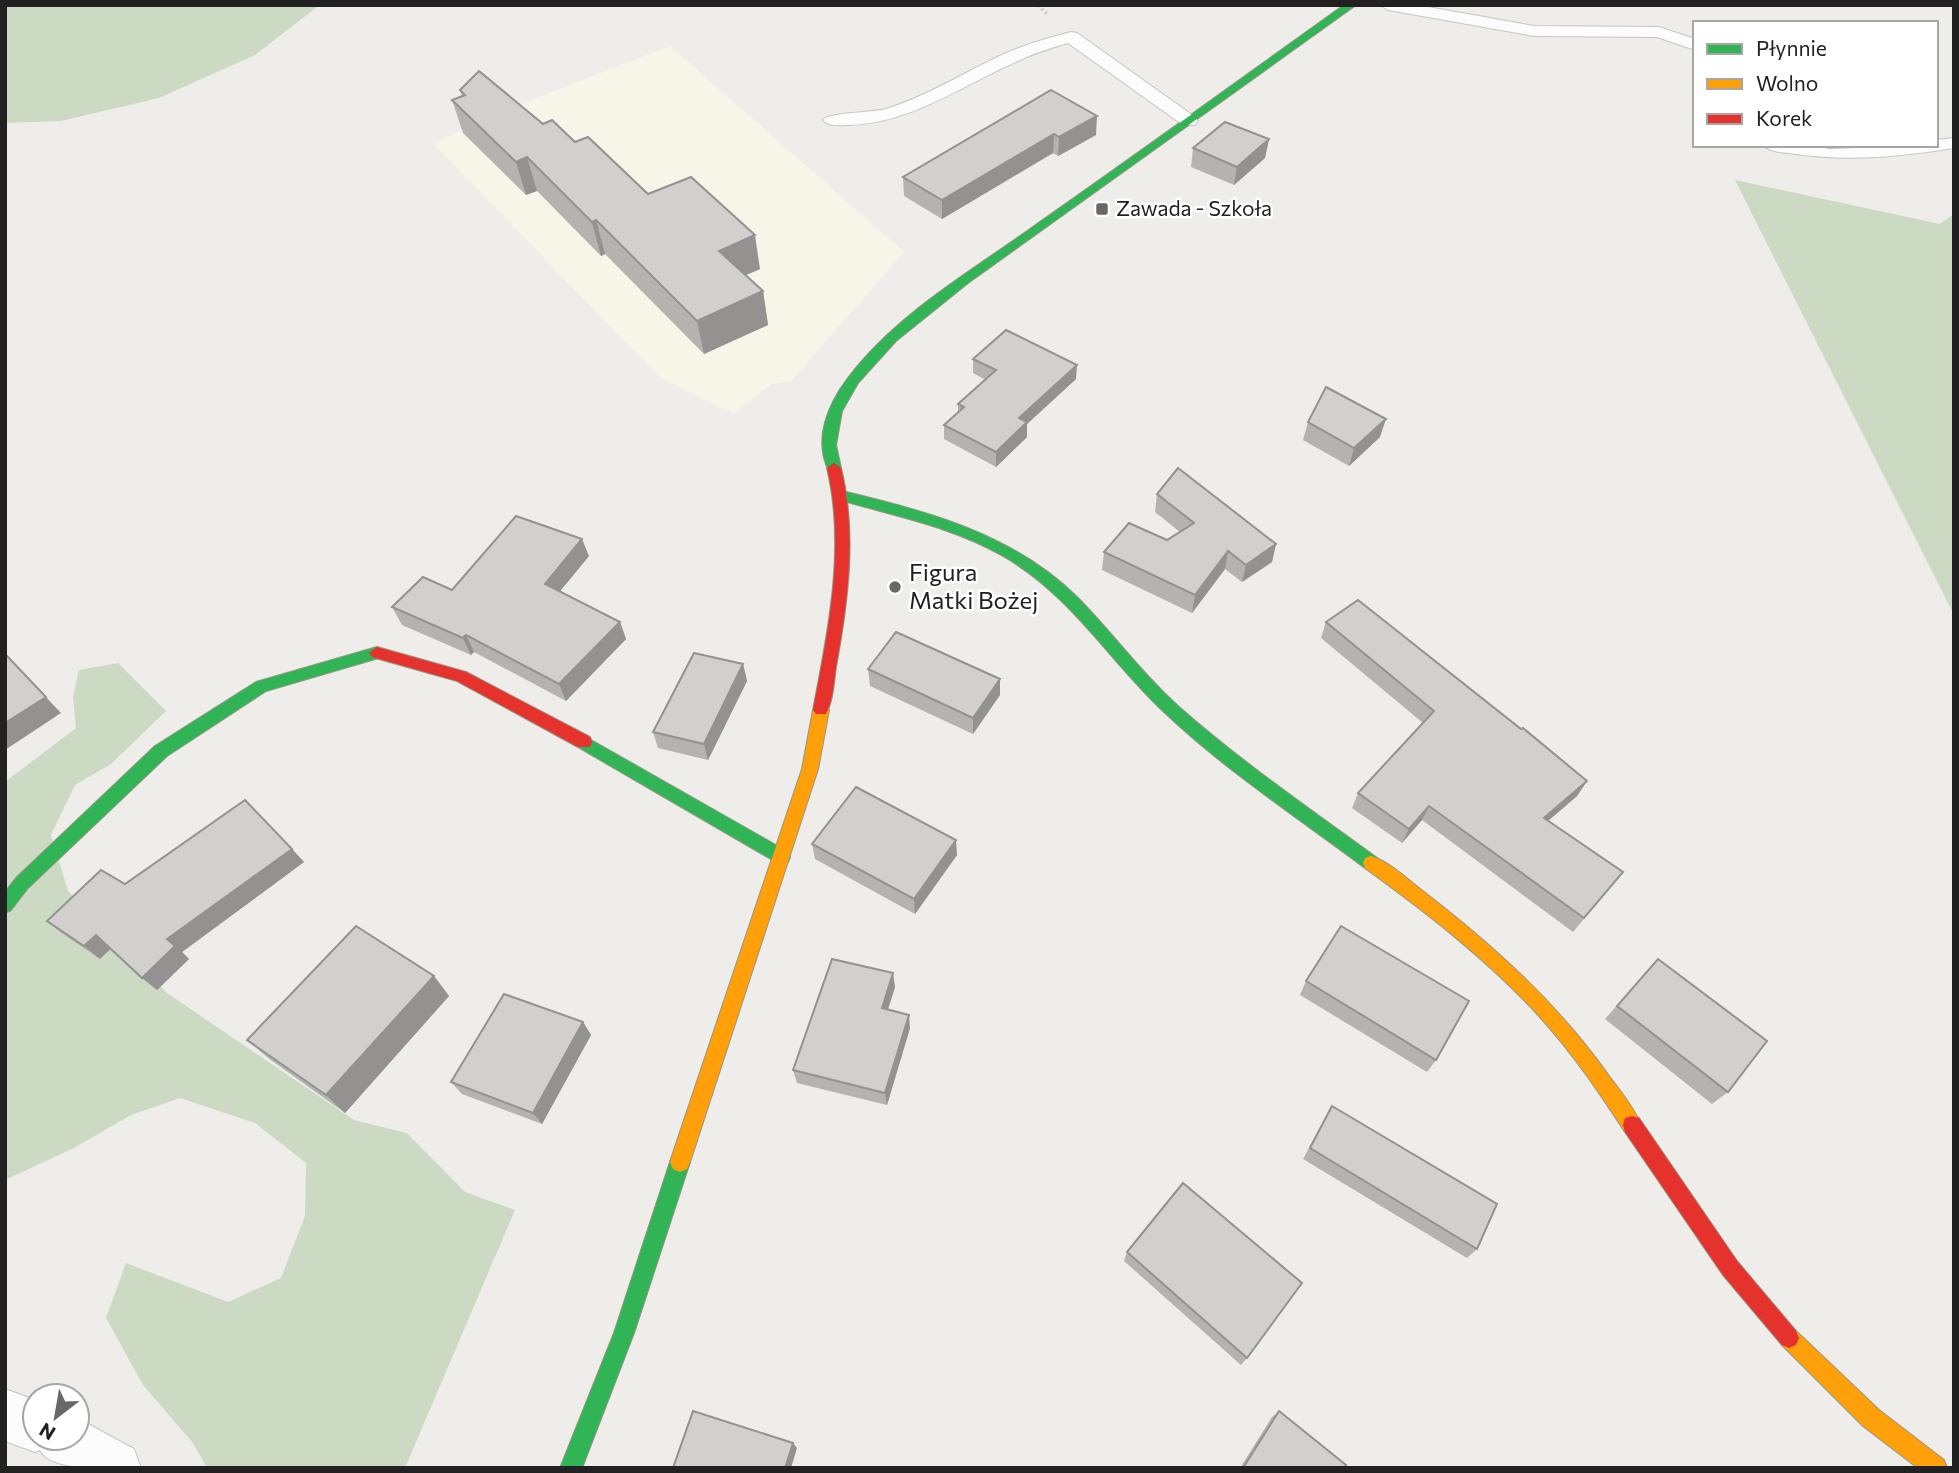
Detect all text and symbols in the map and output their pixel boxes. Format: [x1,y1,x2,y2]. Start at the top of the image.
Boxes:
legend [1693,21,1938,147]
text: Płynnie [1756,35,1827,60]
text: Wolno [1756,70,1818,95]
text: Korek [1756,105,1812,130]
place label: Zawada - Szkoła [1116,195,1272,220]
marker: Zawada - Szkoła [1094,201,1110,217]
place label: Figura Matki Bożej [909,557,1038,614]
marker: Figura Matki Bożej [887,579,903,595]
north arrow [21,1382,91,1452]
text: N [35,1418,59,1446]

